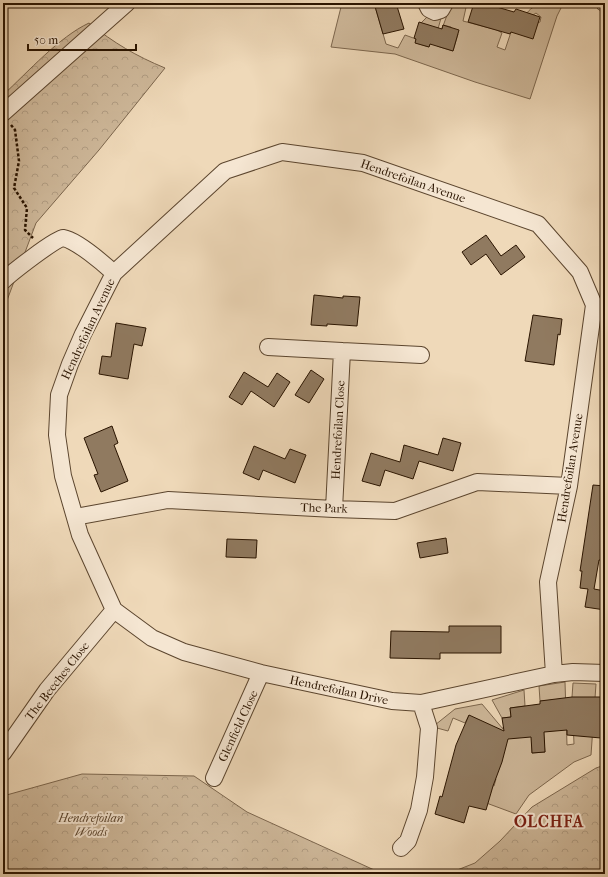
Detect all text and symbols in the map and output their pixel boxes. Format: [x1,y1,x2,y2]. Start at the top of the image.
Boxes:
scale bar [28,26,136,52]
text: 50 m [34,33,58,47]
street label: Hendrefoilan Avenue [359,156,467,206]
street label: Hendrefoilan Avenue [58,276,118,382]
street label: Hendrefoilan Close [328,380,348,480]
street label: Hendrefoilan Avenue [554,412,586,523]
street label: The Park [300,500,349,516]
street label: The Beeches Close [22,639,92,723]
street label: Hendrefoilan Drive [288,673,390,707]
street label: Glenfield Close [215,688,261,764]
park label: Hendrefoilan Woods [58,811,124,839]
district label: OLCHFA [514,812,584,831]

